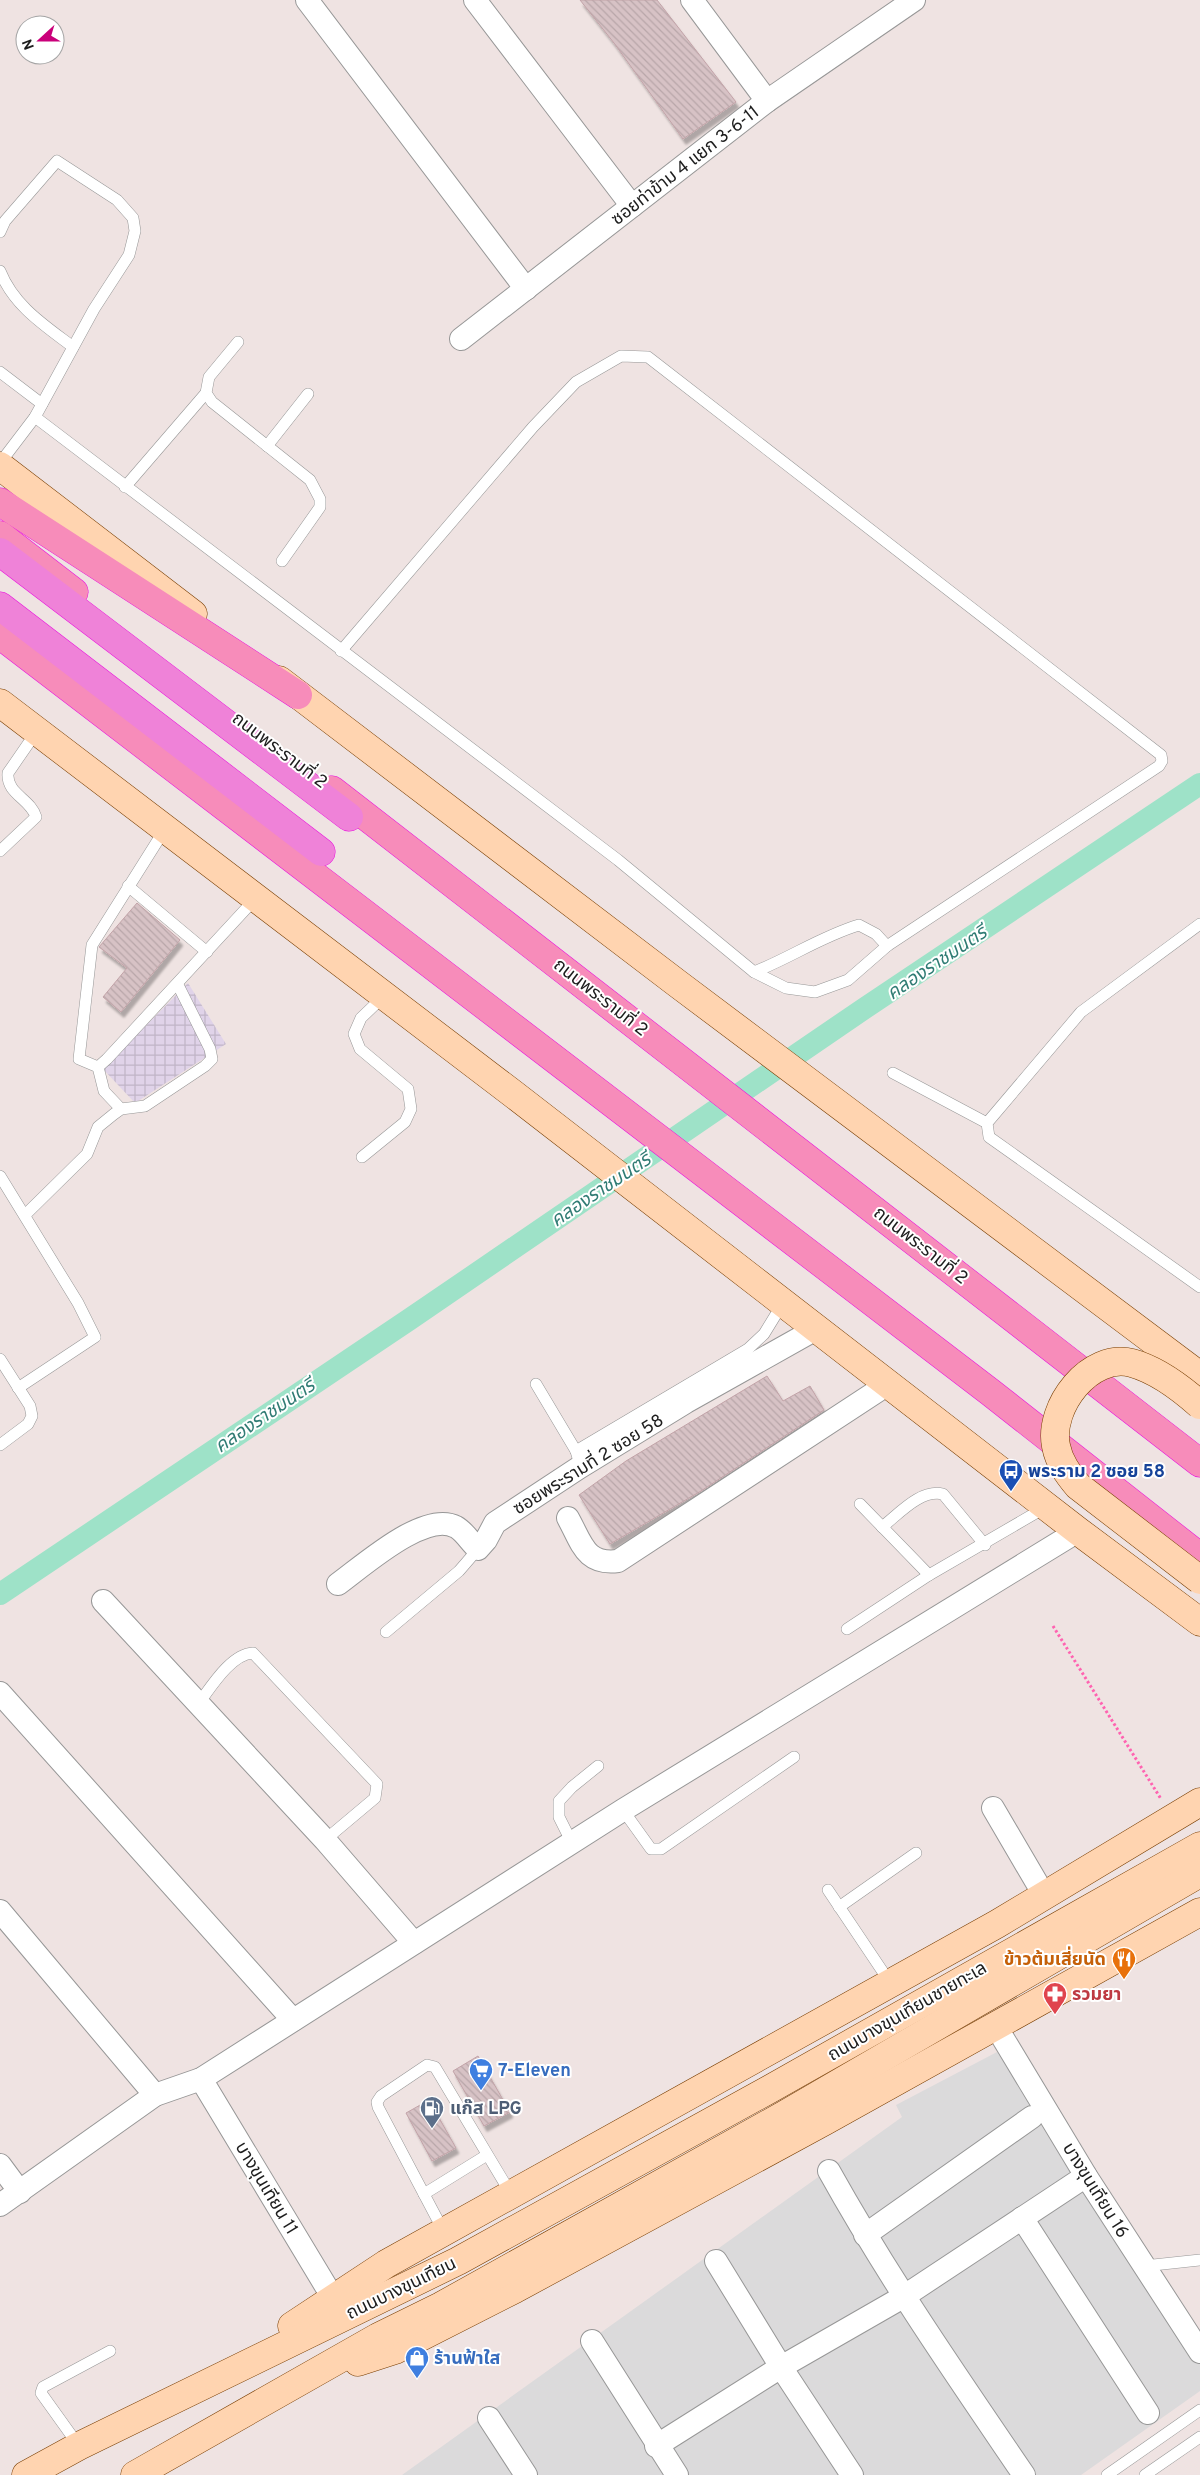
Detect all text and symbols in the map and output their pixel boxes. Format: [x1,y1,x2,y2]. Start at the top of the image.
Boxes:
north arrow [15,15,65,65]
text: N [20,36,39,52]
street label: ซอยท่าข้าม 4 แยก 3-6-11 [607,101,765,231]
street label: ถนนพระรามที่ 2 [227,705,333,795]
water label: คลองราชมนตรี [882,919,995,1006]
street label: ถนนพระรามที่ 2 [548,952,654,1042]
water label: คลองราชมนตรี [546,1146,659,1233]
street label: ถนนพระรามที่ 2 [868,1200,974,1290]
water label: คลองราชมนตรี [210,1372,323,1459]
street label: ซอยพระรามที่ 2 ซอย 58 [508,1407,668,1521]
bus stop icon: พระราม 2 ซอย 58 [998,1458,1024,1492]
place label: พระราม 2 ซอย 58 [1028,1461,1165,1484]
place label: ข้าวต้มเสี่ยนัด [1004,1946,1106,1972]
restaurant icon: ข้าวต้มเสี่ยนัด [1111,1946,1137,1980]
street label: ถนนบางขุนเทียนชายทะเล [824,1957,991,2067]
pharmacy icon: รวมยา [1042,1981,1068,2015]
place label: รวมยา [1072,1984,1121,2007]
supermarket icon: 7-Eleven [468,2057,494,2091]
place label: 7-Eleven [498,2060,571,2083]
fuel station icon: แก๊ส LPG [419,2095,445,2129]
place label: แก๊ส LPG [450,2098,522,2121]
street label: บางขุนเทียน 11 [229,2138,302,2239]
street label: บางขุนเทียน 16 [1056,2139,1133,2243]
street label: ถนนบางขุนเทียน [343,2253,460,2326]
shop icon: ร้านฟ้าใส [404,2345,430,2379]
place label: ร้านฟ้าใส [434,2348,501,2371]

